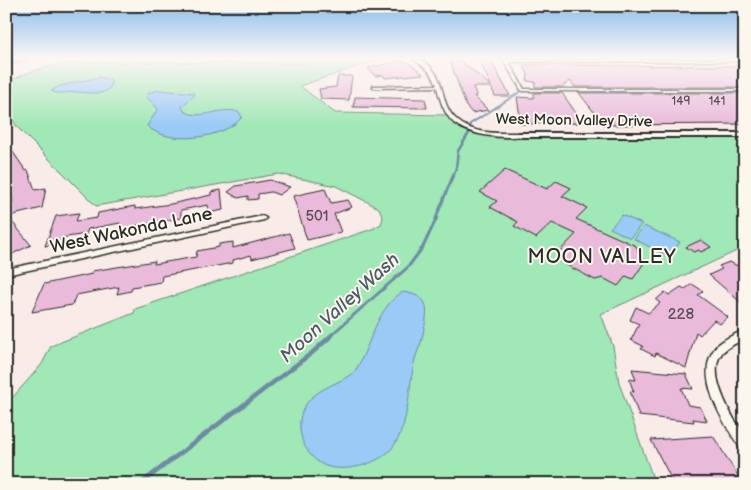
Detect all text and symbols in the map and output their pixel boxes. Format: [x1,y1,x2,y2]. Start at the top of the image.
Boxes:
house number: 149 [672,94,691,109]
house number: 141 [709,94,725,109]
street label: West Moon Valley Drive [495,110,653,131]
street label: West Wakonda Lane [48,203,214,258]
house number: 501 [305,207,329,226]
district label: MOON VALLEY [527,245,677,269]
water label: Moon Valley Wash [275,248,405,368]
house number: 228 [668,305,694,324]

